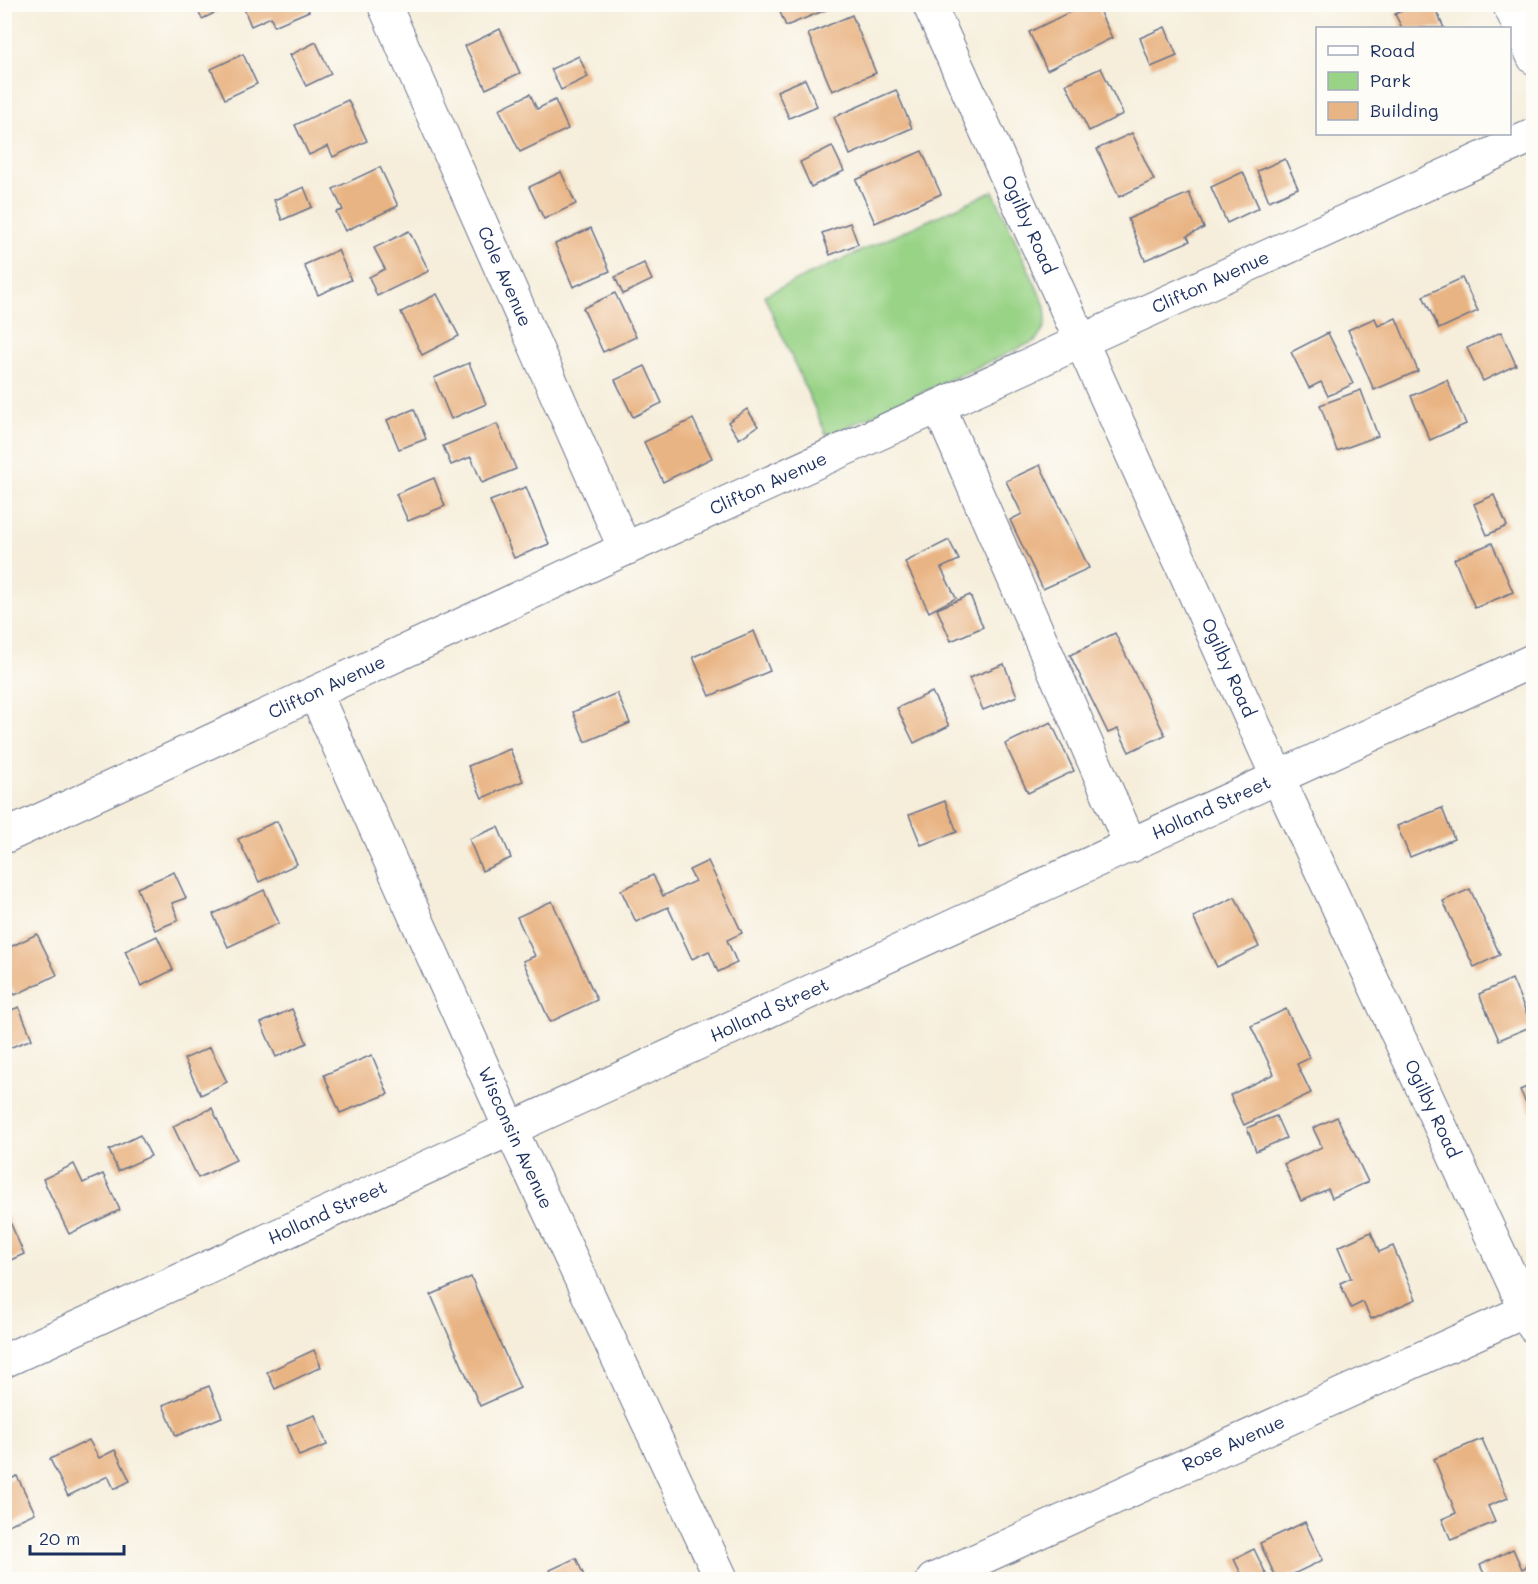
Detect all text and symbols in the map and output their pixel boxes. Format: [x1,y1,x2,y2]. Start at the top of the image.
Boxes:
legend [1316,27,1511,135]
text: Road [1370,38,1415,62]
text: Park [1370,68,1411,92]
text: Building [1370,98,1438,122]
street label: Ogilby Road [997,171,1062,278]
street label: Cole Avenue [473,222,538,330]
street label: Clifton Avenue [1148,244,1273,319]
street label: Clifton Avenue [705,446,830,520]
street label: Ogilby Road [1196,614,1262,721]
street label: Clifton Avenue [264,649,389,724]
street label: Holland Street [1148,769,1274,845]
street label: Holland Street [706,972,832,1047]
street label: Ogilby Road [1400,1055,1466,1162]
street label: Wisconsin Avenue [473,1063,559,1212]
street label: Holland Street [264,1174,391,1249]
street label: Rose Avenue [1178,1409,1288,1476]
scale bar [30,1518,124,1556]
text: 20 m [39,1526,80,1550]

